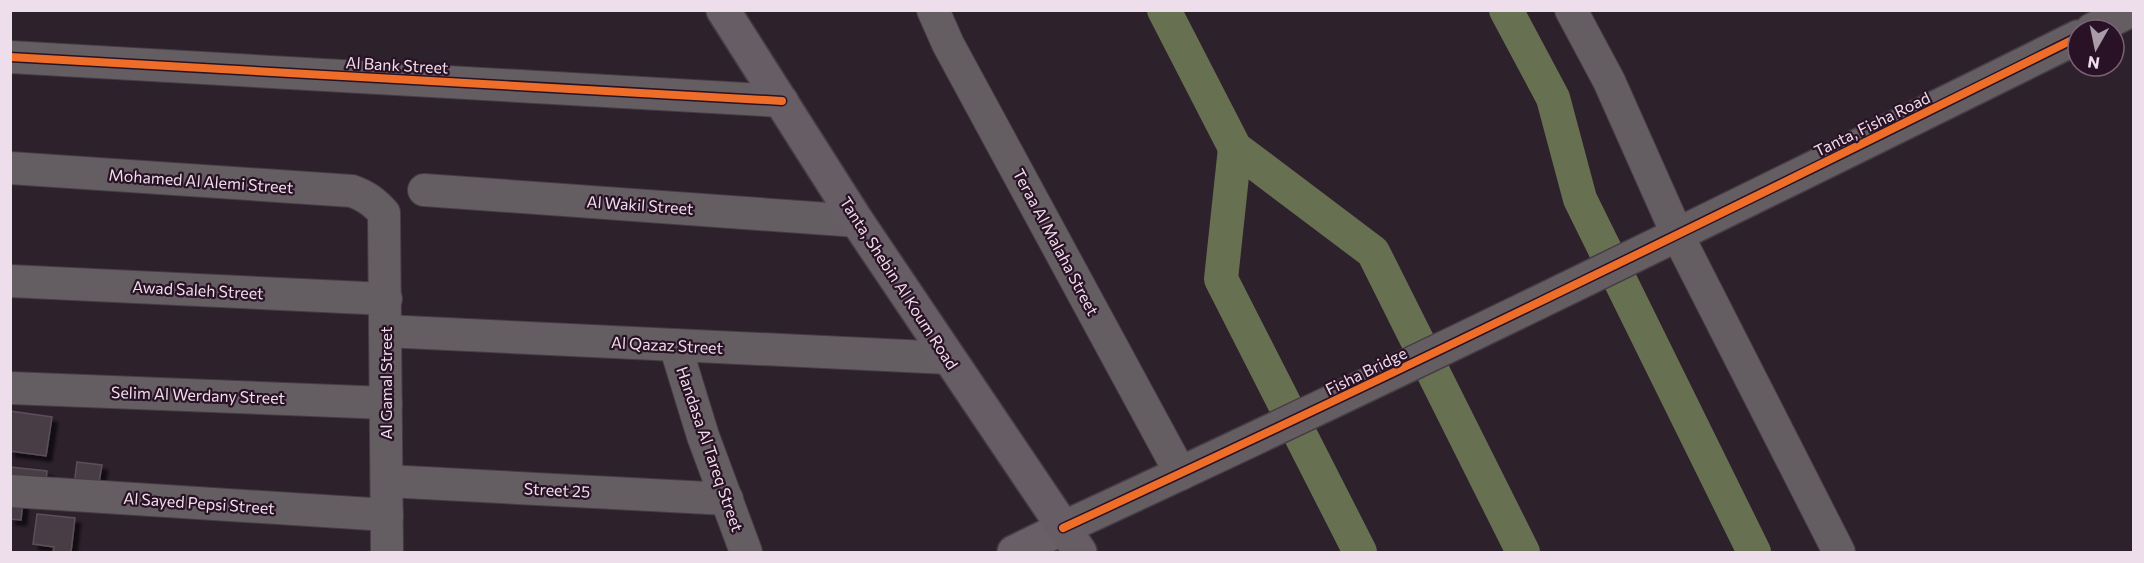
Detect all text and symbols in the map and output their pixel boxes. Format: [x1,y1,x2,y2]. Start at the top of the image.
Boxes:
north arrow [2066,18,2126,78]
street label: Al Bank Street [345,52,449,77]
text: N [2086,53,2101,74]
street label: Tanta, Fisha Road [1811,87,1933,160]
street label: Mohamed Al Alemi Street [108,165,294,196]
street label: Teraa Al Malaha Street [1010,165,1103,319]
street label: Al Wakil Street [586,191,695,218]
street label: Tanta, Shebin Al Koum Road [836,193,962,373]
street label: Awad Saleh Street [132,277,265,302]
street label: Al Gamal Street [376,326,395,439]
street label: Al Qazaz Street [611,332,724,357]
street label: Fisha Bridge [1322,343,1410,398]
street label: Handasa Al Tareq Street [673,364,748,534]
street label: Selim Al Werdany Street [111,382,286,407]
street label: Street 25 [523,478,591,501]
street label: Al Sayed Pepsi Street [123,488,276,517]

